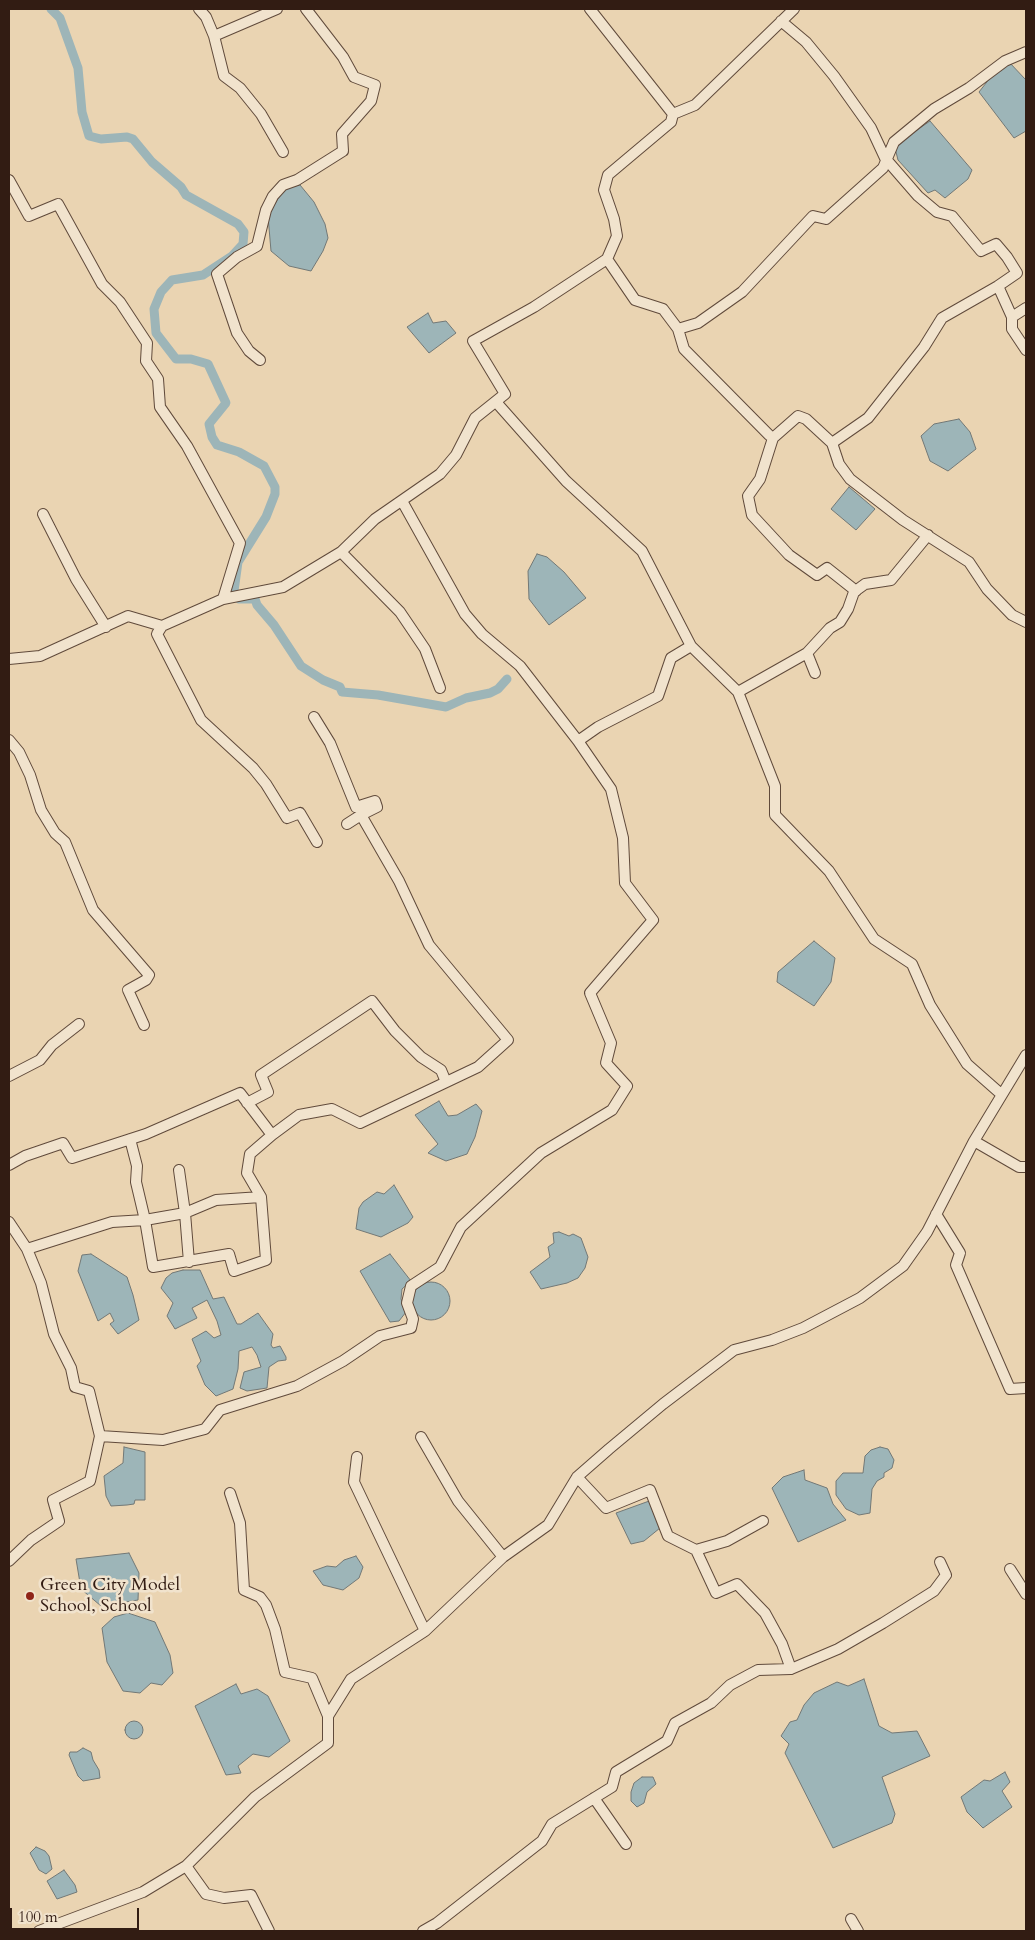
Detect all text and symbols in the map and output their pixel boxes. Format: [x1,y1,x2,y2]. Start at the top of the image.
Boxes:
place label: Green City Model School, School [40,1575,180,1618]
marker: Green City Model School, School [24,1590,36,1602]
scale bar [12,1898,141,1930]
text: 100 m [18,1907,58,1927]

